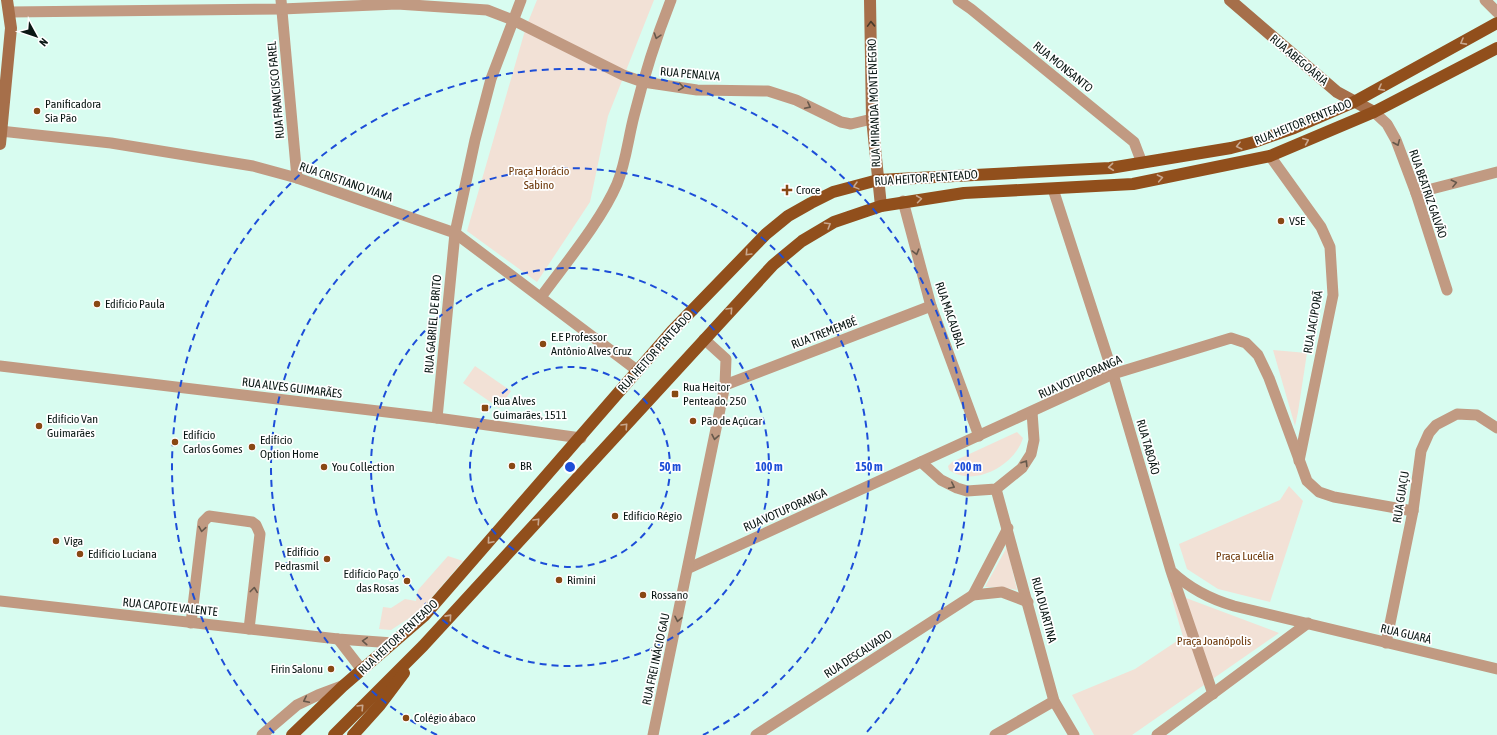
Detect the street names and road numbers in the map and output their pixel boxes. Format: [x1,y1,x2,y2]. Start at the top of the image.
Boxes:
street label: RUA ABEGOÁRIA [1267,32,1331,88]
street label: RUA MIRANDA MONTENEGRO [865,38,883,168]
street label: RUA MONSANTO [1030,39,1096,95]
street label: RUA FRANCISCO FAREL [265,40,287,139]
street label: RUA PENALVA [659,64,721,84]
street label: RUA HEITOR PENTEADO [1252,96,1354,148]
street label: RUA BEATRIZ GALVÃO [1406,148,1450,240]
street label: RUA CRISTIANO VIANA [297,159,395,205]
street label: RUA HEITOR PENTEADO [874,167,978,189]
street label: RUA GABRIEL DE BRITO [422,274,444,374]
street label: RUA MACAUBAL [932,280,968,350]
street label: RUA JACIPORÃ [1301,289,1325,355]
street label: RUA HEITOR PENTEADO [615,309,695,395]
street label: RUA TREMEMBÉ [789,314,859,352]
street label: RUA VOTUPORANGA [1036,352,1124,402]
street label: RUA ALVES GUIMARÃES [241,375,343,401]
street label: RUA TABOÃO [1133,418,1163,476]
street label: RUA GUAÇU [1390,470,1412,524]
street label: RUA VOTUPORANGA [741,485,829,535]
street label: RUA DUARTINA [1028,576,1060,645]
street label: RUA CAPOTE VALENTE [122,595,218,619]
street label: RUA HEITOR PENTEADO [355,597,441,677]
street label: RUA FREI INÁCIO GAU [639,612,673,706]
street label: RUA GUARÁ [1379,621,1433,647]
street label: RUA DESCALVADO [821,627,895,681]

